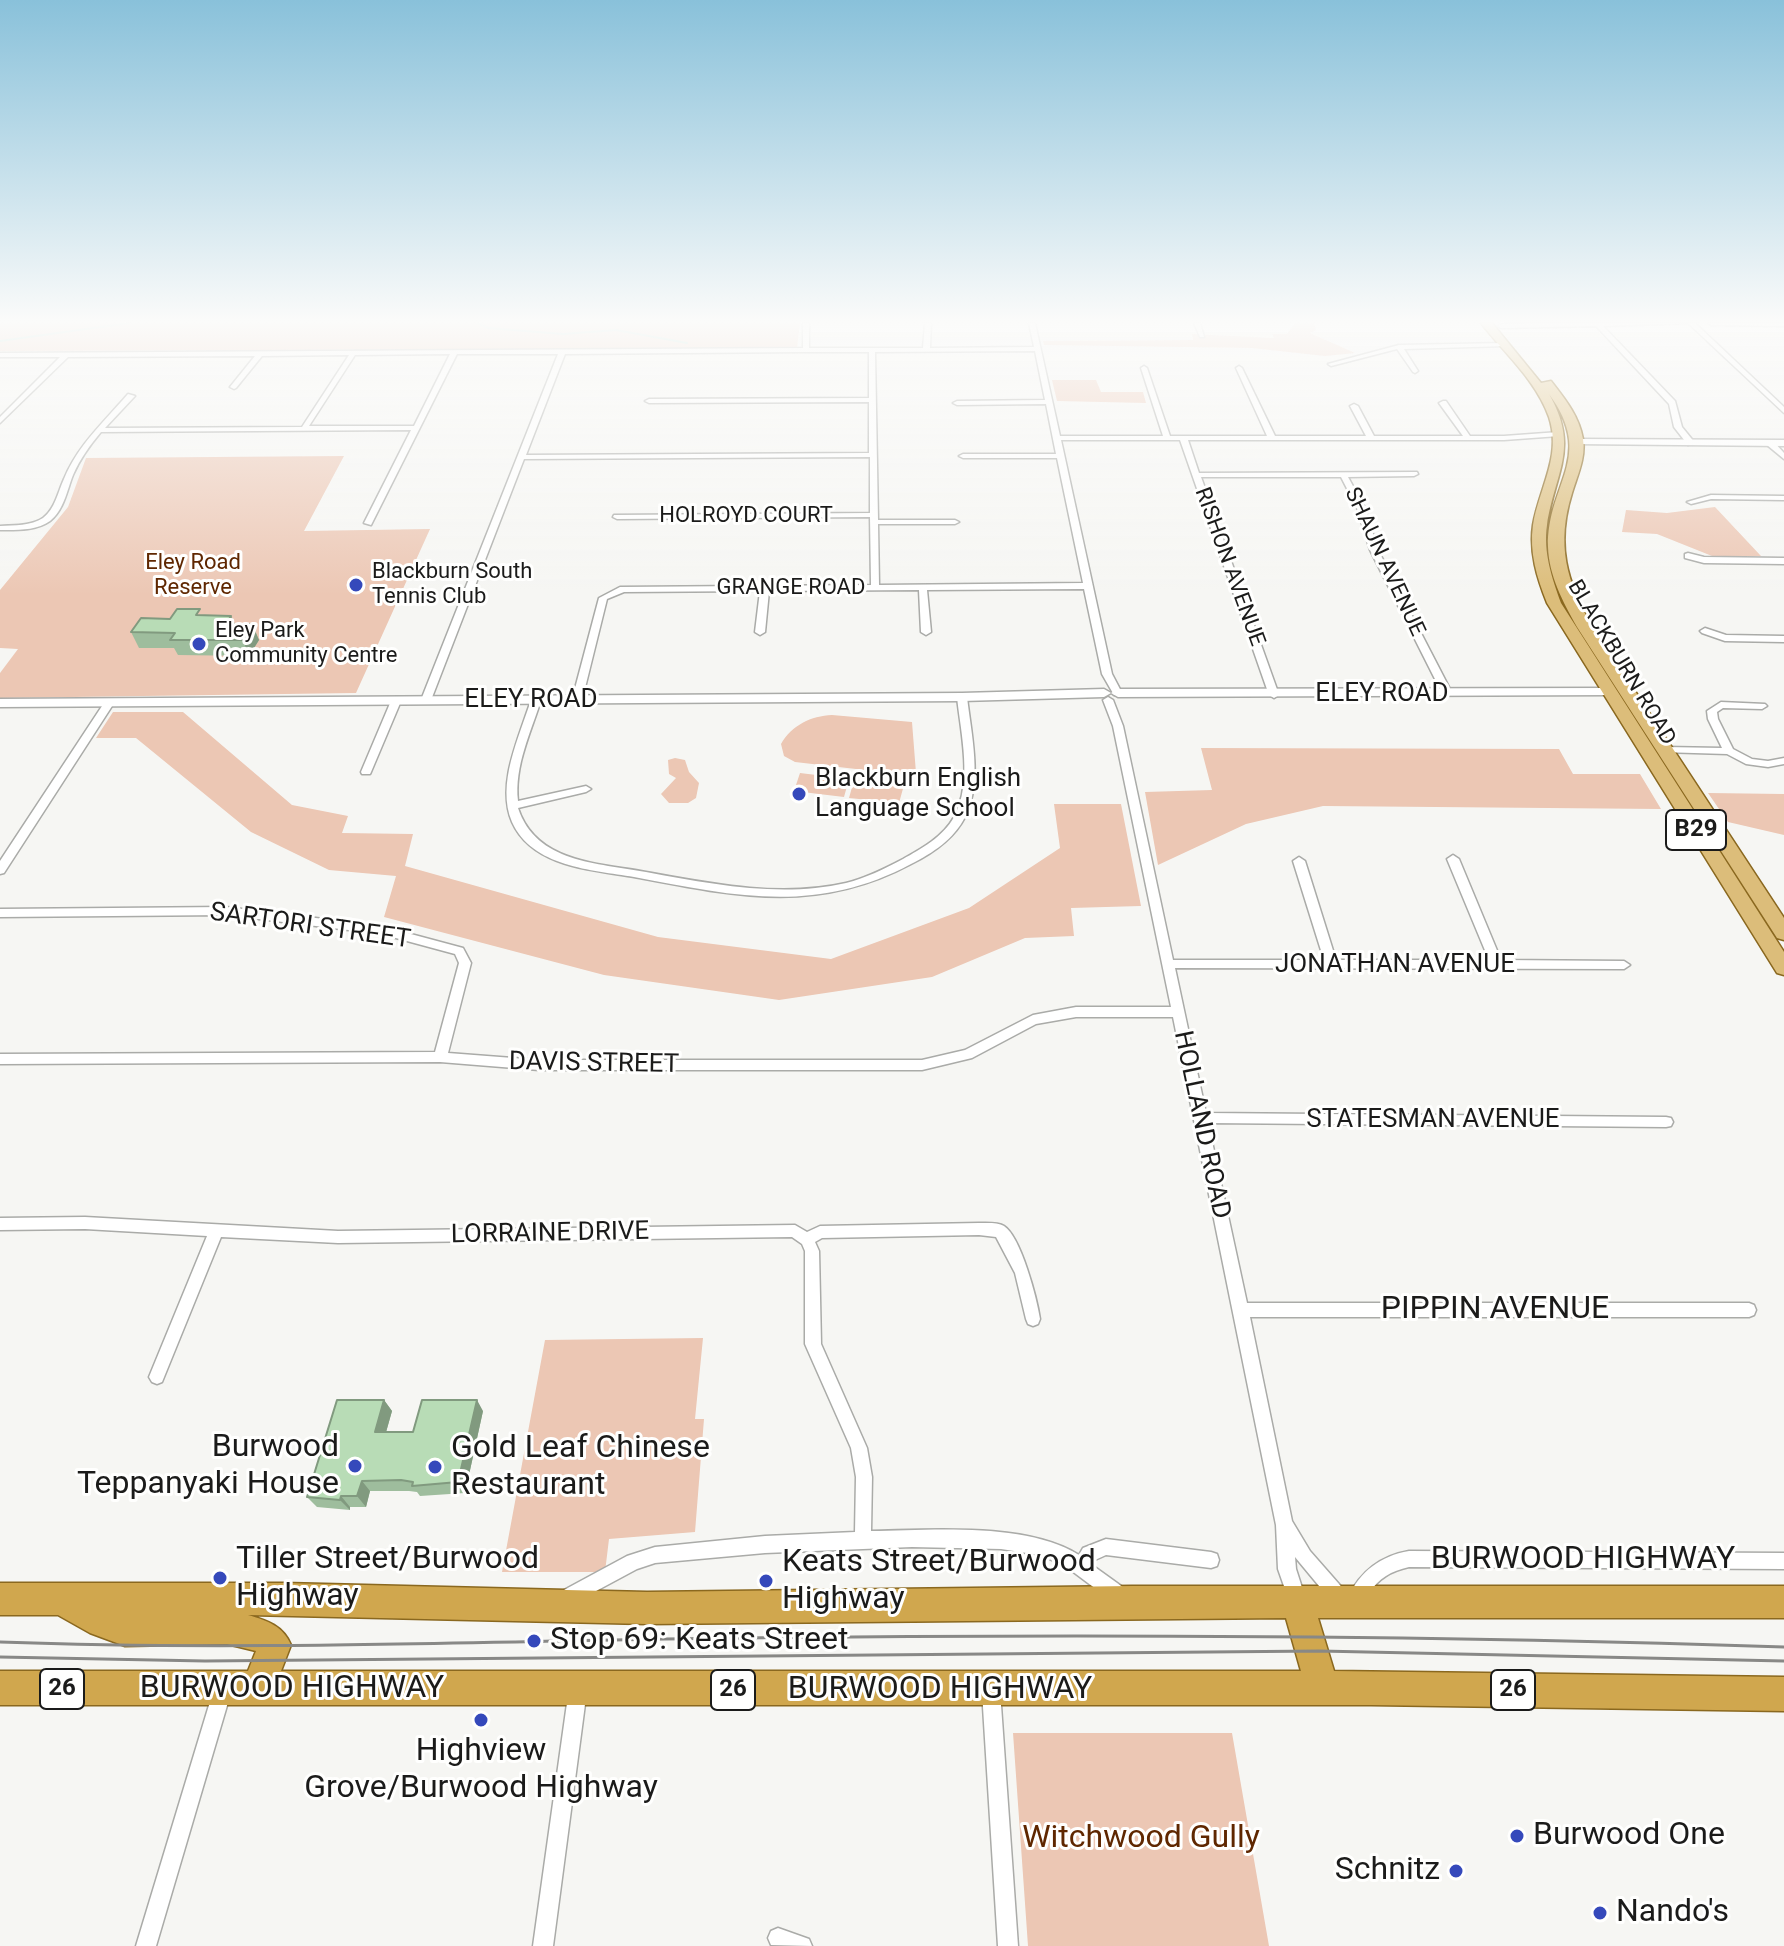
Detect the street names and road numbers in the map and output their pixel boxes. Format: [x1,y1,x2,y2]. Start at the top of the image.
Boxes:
street label: SHAUN AVENUE [1338,483,1430,641]
street label: RISHON AVENUE [1188,484,1270,650]
street label: HOLROYD COURT [659,503,833,529]
street label: GRANGE ROAD [717,575,865,601]
street label: BLACKBURN ROAD [1561,576,1681,750]
street label: ELEY ROAD [1315,678,1449,710]
street label: ELEY ROAD [464,684,598,716]
road number: B29 [1666,810,1726,850]
street label: SARTORI STREET [208,897,412,957]
street label: JONATHAN AVENUE [1275,949,1515,981]
street label: HOLLAND ROAD [1166,1028,1236,1222]
street label: DAVIS STREET [509,1047,679,1081]
street label: STATESMAN AVENUE [1306,1104,1560,1136]
street label: LORRAINE DRIVE [451,1217,649,1251]
street label: PIPPIN AVENUE [1381,1291,1609,1329]
street label: BURWOOD HIGHWAY [1431,1541,1735,1579]
road number: 26 [40,1669,84,1709]
street label: BURWOOD HIGHWAY [140,1670,444,1708]
road number: 26 [711,1670,755,1710]
road number: 26 [1491,1670,1535,1710]
street label: BURWOOD HIGHWAY [788,1671,1092,1709]

